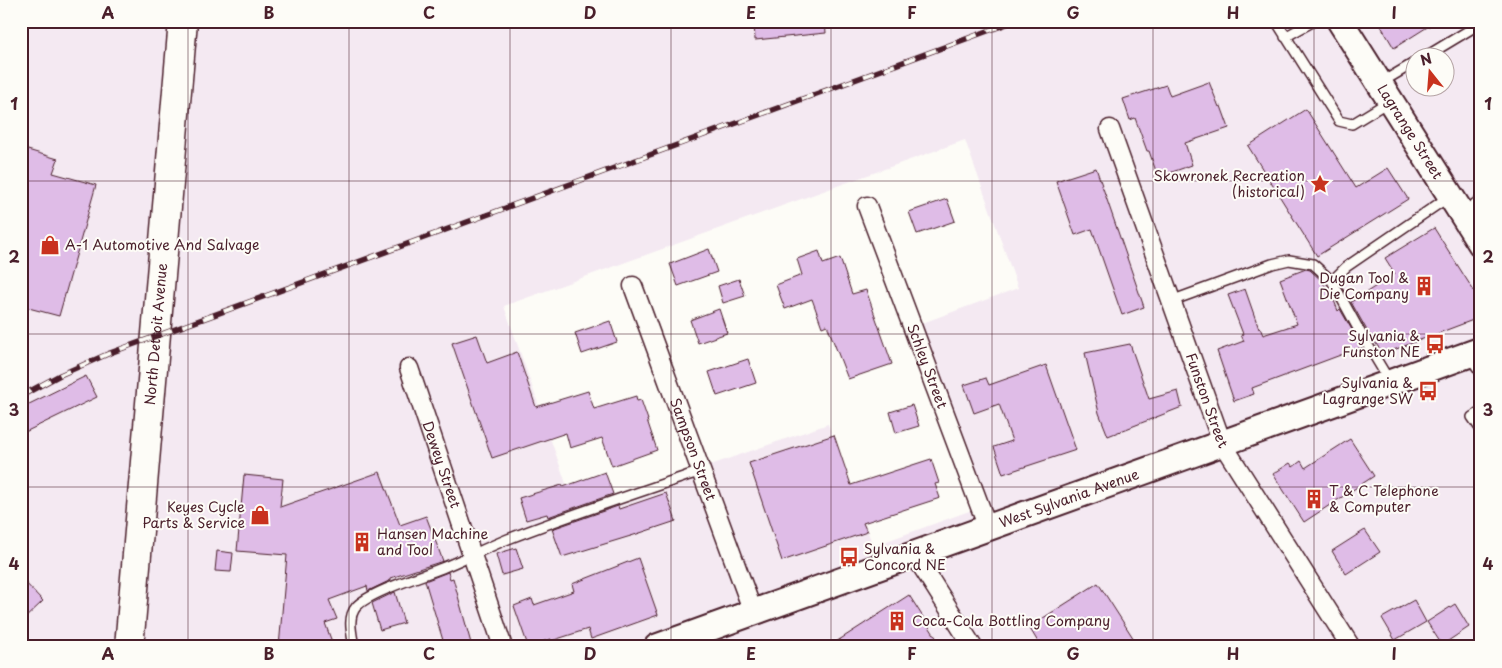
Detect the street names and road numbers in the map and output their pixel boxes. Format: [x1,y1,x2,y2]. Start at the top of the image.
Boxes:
street label: Lagrange Street [1373,80,1448,183]
street label: North Detroit Avenue [139,262,172,406]
street label: Schley Street [902,321,953,412]
street label: Funston Street [1181,350,1234,452]
street label: Sampson Street [665,395,722,504]
street label: Dewey Street [418,418,467,511]
street label: West Sylvania Avenue [996,463,1142,533]

